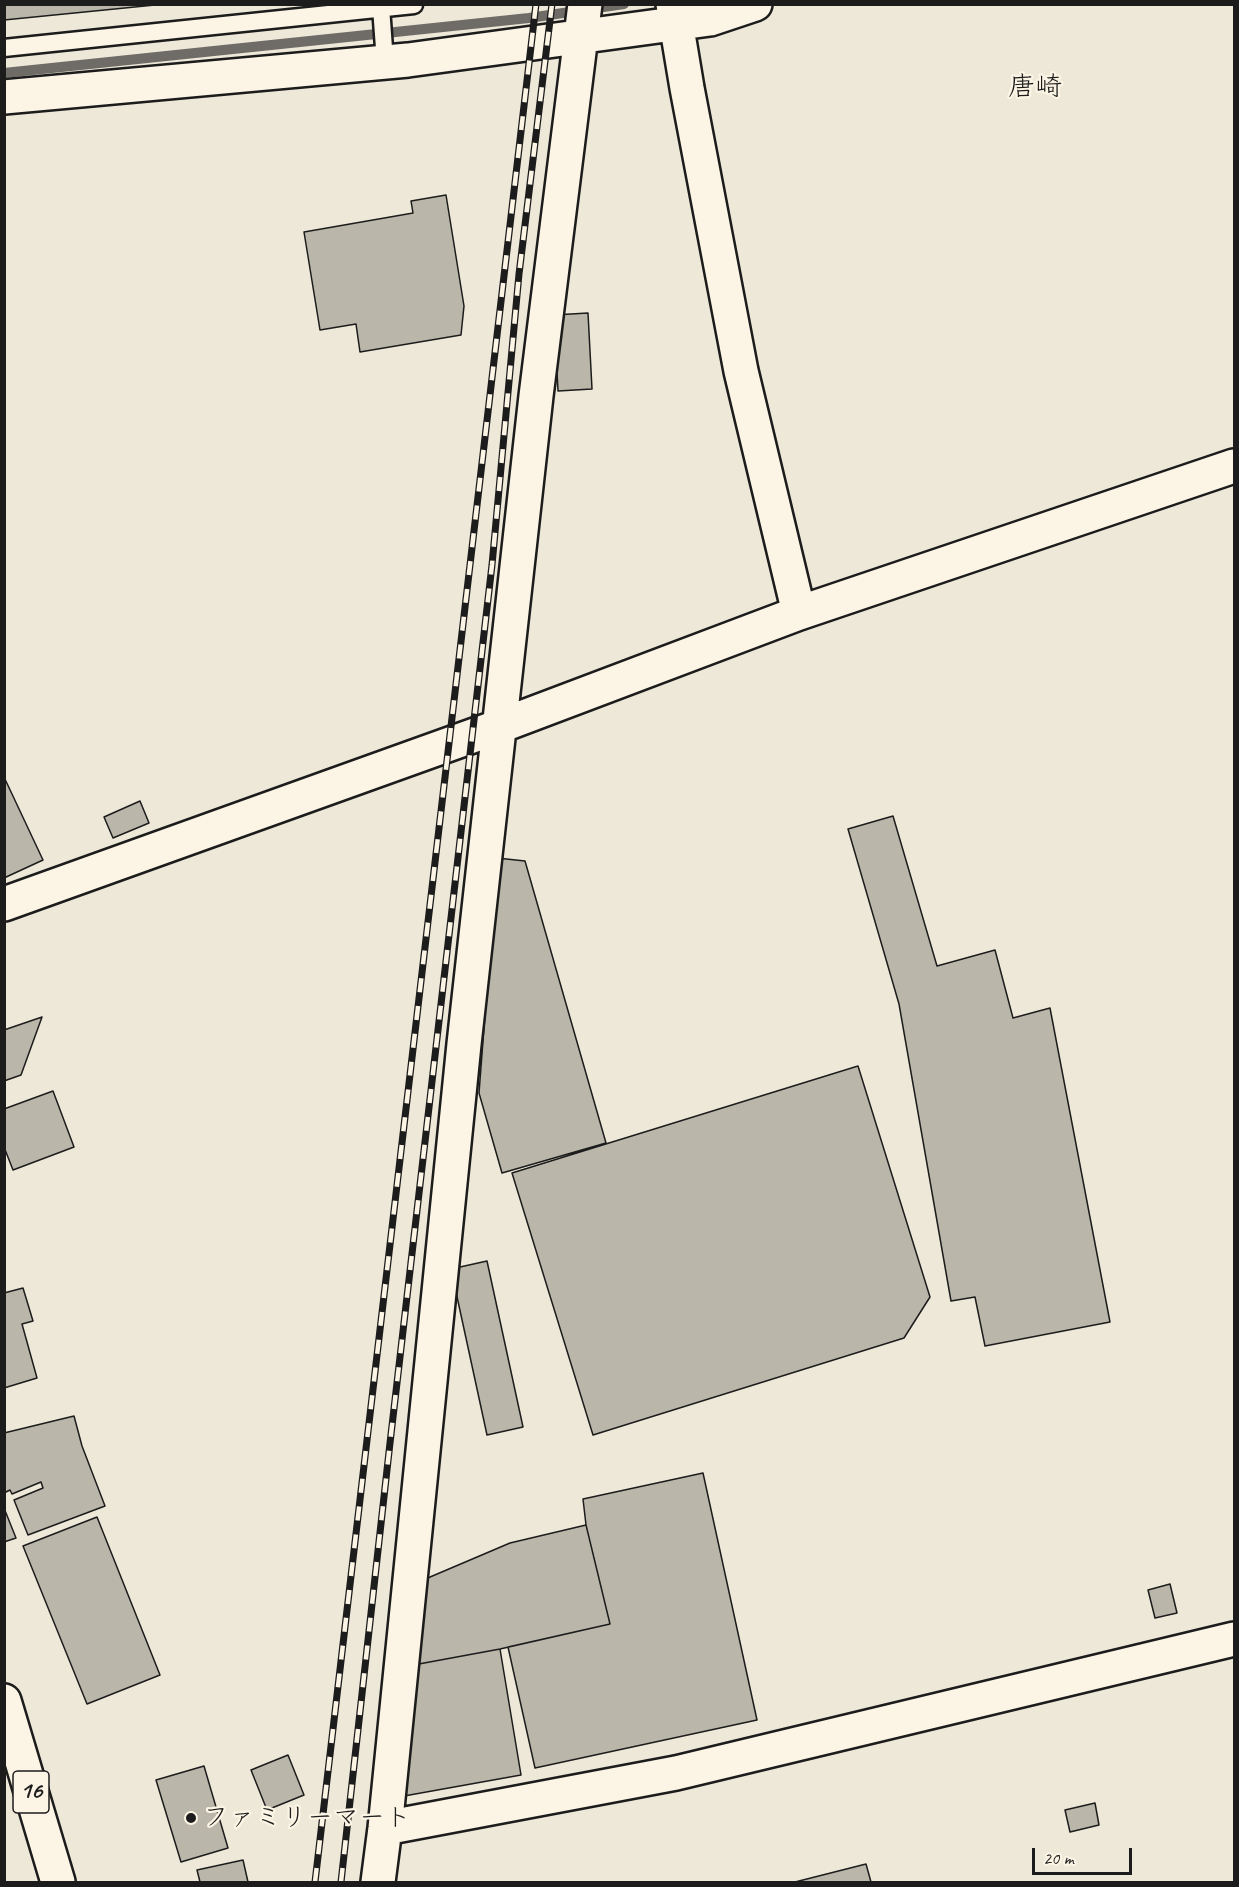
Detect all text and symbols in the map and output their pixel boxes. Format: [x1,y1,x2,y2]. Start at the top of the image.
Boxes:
district label: 唐崎 [1008,72,1062,104]
road number: 16 [13,1771,49,1813]
place label: ファミリーマート [203,1802,411,1834]
marker: ファミリーマート [184,1811,198,1825]
scale bar [1035,1836,1136,1874]
text: 20 m [1043,1847,1074,1869]

